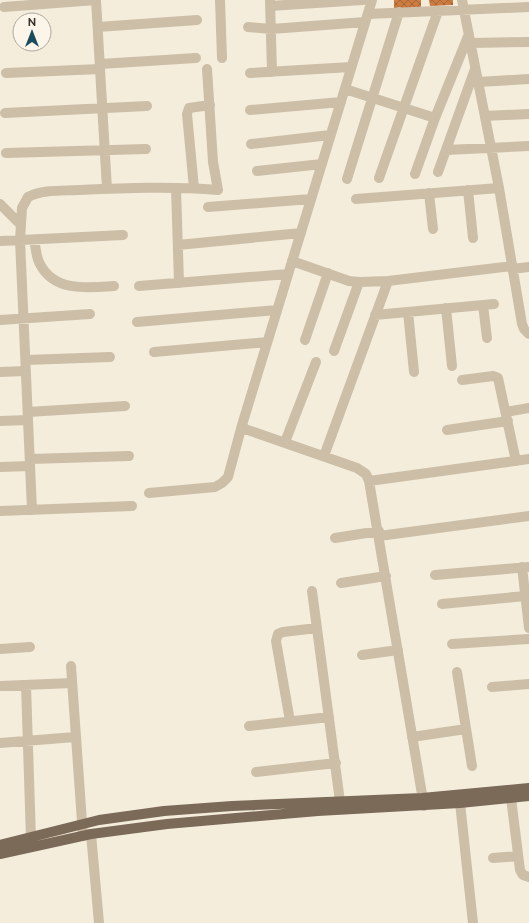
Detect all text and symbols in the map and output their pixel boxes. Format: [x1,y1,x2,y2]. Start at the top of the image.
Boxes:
north arrow [12,12,52,52]
text: N [28,16,36,29]

